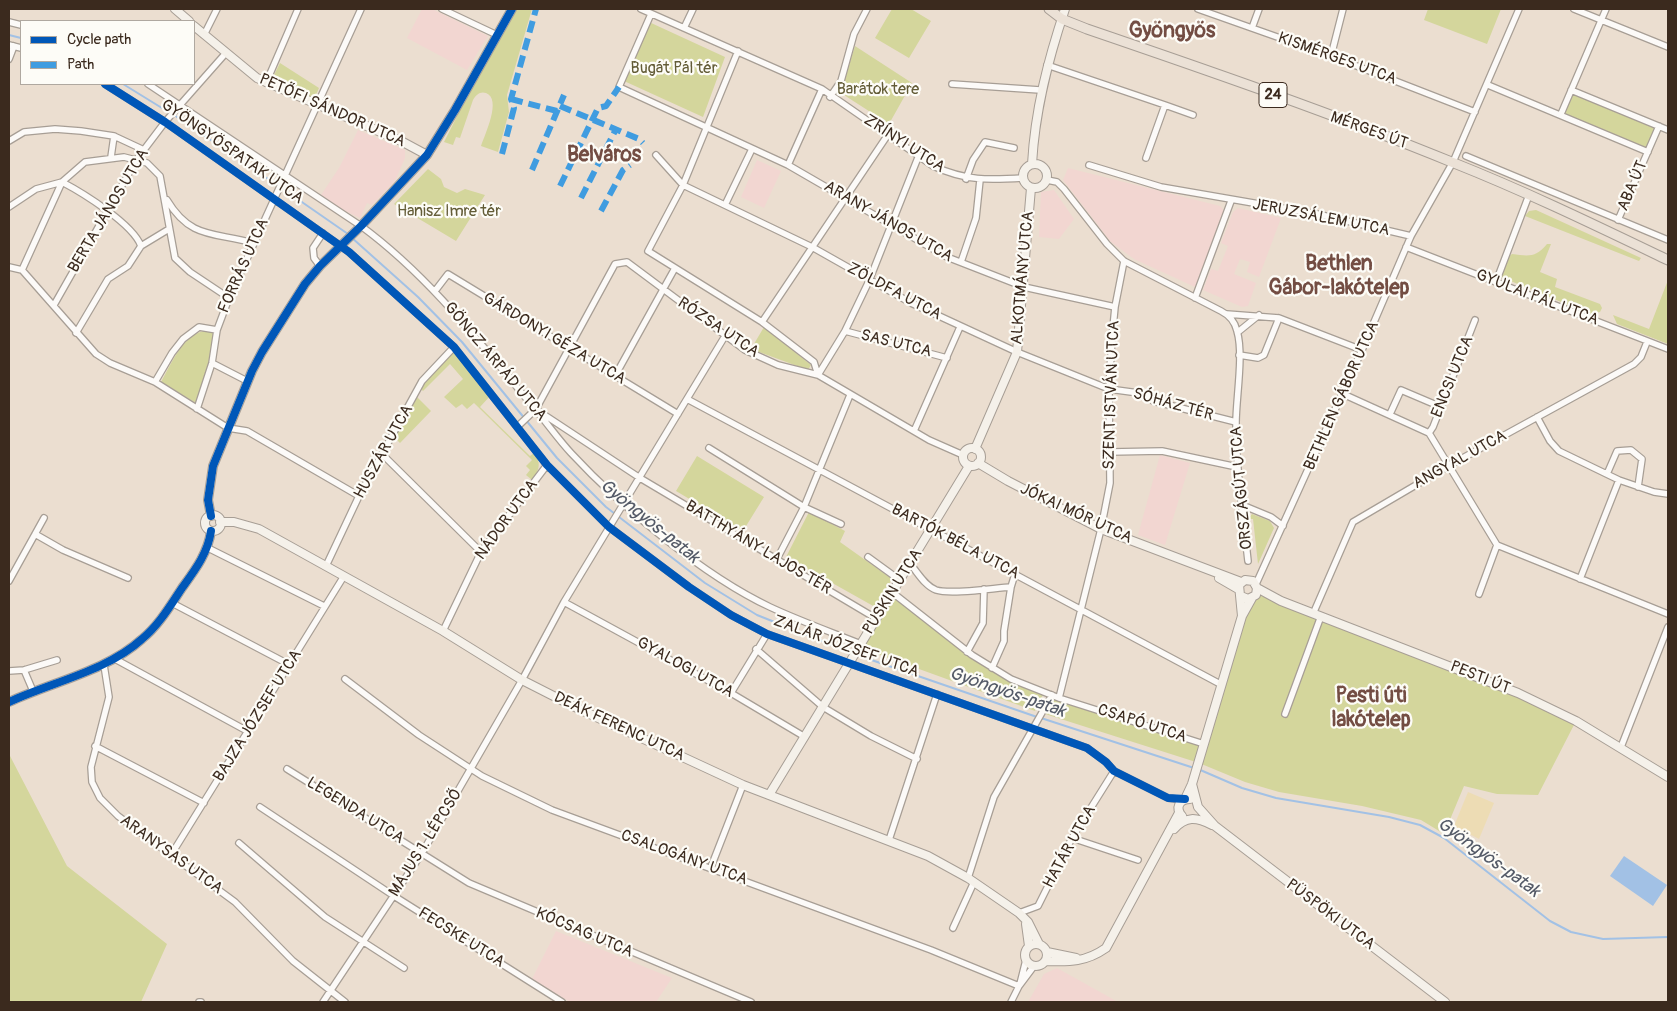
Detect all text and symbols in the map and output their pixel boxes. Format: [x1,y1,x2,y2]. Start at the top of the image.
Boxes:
district label: Gyöngyös [1129,19,1215,45]
legend [20,20,195,85]
street label: KISMÉRGES UTCA [1275,29,1399,89]
text: Cycle path [67,30,131,49]
text: Path [67,55,94,74]
park label: Bugát Pál tér [631,59,717,79]
street label: PETŐFI SÁNDOR UTCA [256,70,408,152]
park label: Barátok tere [837,80,919,100]
road number: 24 [1259,82,1287,108]
street label: GYÖNGYÖSPATAK UTCA [157,96,307,208]
street label: MÉRGES ÚT [1328,108,1410,154]
street label: ZRÍNYI UTCA [860,111,948,177]
district label: Belváros [567,143,641,169]
street label: BERTA JÁNOS UTCA [65,146,153,276]
street label: ABA ÚT [1614,158,1652,214]
street label: ARANY JÁNOS UTCA [820,177,956,267]
street label: JERUZSÁLEM UTCA [1251,195,1391,241]
park label: Hanisz Imre tér [397,202,501,222]
street label: ALKOTMÁNY UTCA [1008,211,1038,345]
street label: FORRÁS UTCA [215,216,273,316]
district label: Bethlen Gábor-lakótelep [1269,252,1409,302]
street label: ZÖLDFA UTCA [844,259,944,325]
street label: GYULAI PÁL UTCA [1473,266,1601,330]
street label: GÁRDONYI GÉZA UTCA [479,289,629,389]
street label: RÓZSA UTCA [674,294,762,362]
street label: GÖNCZ ÁRPÁD UTCA [440,299,550,425]
street label: BETHLEN GÁBOR UTCA [1300,318,1384,474]
street label: SZENT ISTVÁN UTCA [1100,320,1124,470]
street label: SAS UTCA [859,326,933,362]
street label: ENCSI UTCA [1428,333,1478,421]
street label: SÓHÁZ TÉR [1131,384,1215,426]
street label: HUSZÁR UTCA [350,402,418,502]
street label: ORSZÁGÚT UTCA [1227,426,1257,550]
street label: ANGYAL UTCA [1410,426,1510,494]
water label: Gyöngyös-patak [595,475,703,569]
street label: NÁDOR UTCA [472,476,542,564]
street label: JÓKAI MÓR UTCA [1017,480,1135,548]
street label: BATTHYÁNY LAJOS TÉR [682,497,834,599]
street label: BARTÓK BÉLA UTCA [888,500,1022,584]
street label: PUSKIN UTCA [859,546,927,638]
street label: ZALÁR JÓZSEF UTCA [771,612,921,682]
street label: GYALOGI UTCA [633,633,737,703]
street label: BAJZA JÓZSEF UTCA [210,647,306,785]
street label: PESTI ÚT [1447,657,1513,699]
water label: Gyöngyös-patak [946,663,1068,723]
district label: Pesti úti lakótelep [1331,684,1411,734]
street label: DEÁK FERENC UTCA [551,688,687,766]
street label: CSAPÓ UTCA [1095,701,1189,747]
street label: LEGENDA UTCA [303,773,407,849]
street label: MÁJUS 1. LÉPCSŐ [385,786,467,900]
street label: HATÁR UTCA [1039,802,1101,892]
street label: ARANYSAS UTCA [116,811,226,899]
water label: Gyöngyös-patak [1433,814,1543,902]
street label: CSALOGÁNY UTCA [618,826,750,890]
street label: PÜSPÖKI UTCA [1282,875,1378,955]
street label: FECSKE UTCA [414,904,508,972]
street label: KÓCSAG UTCA [532,904,636,962]

